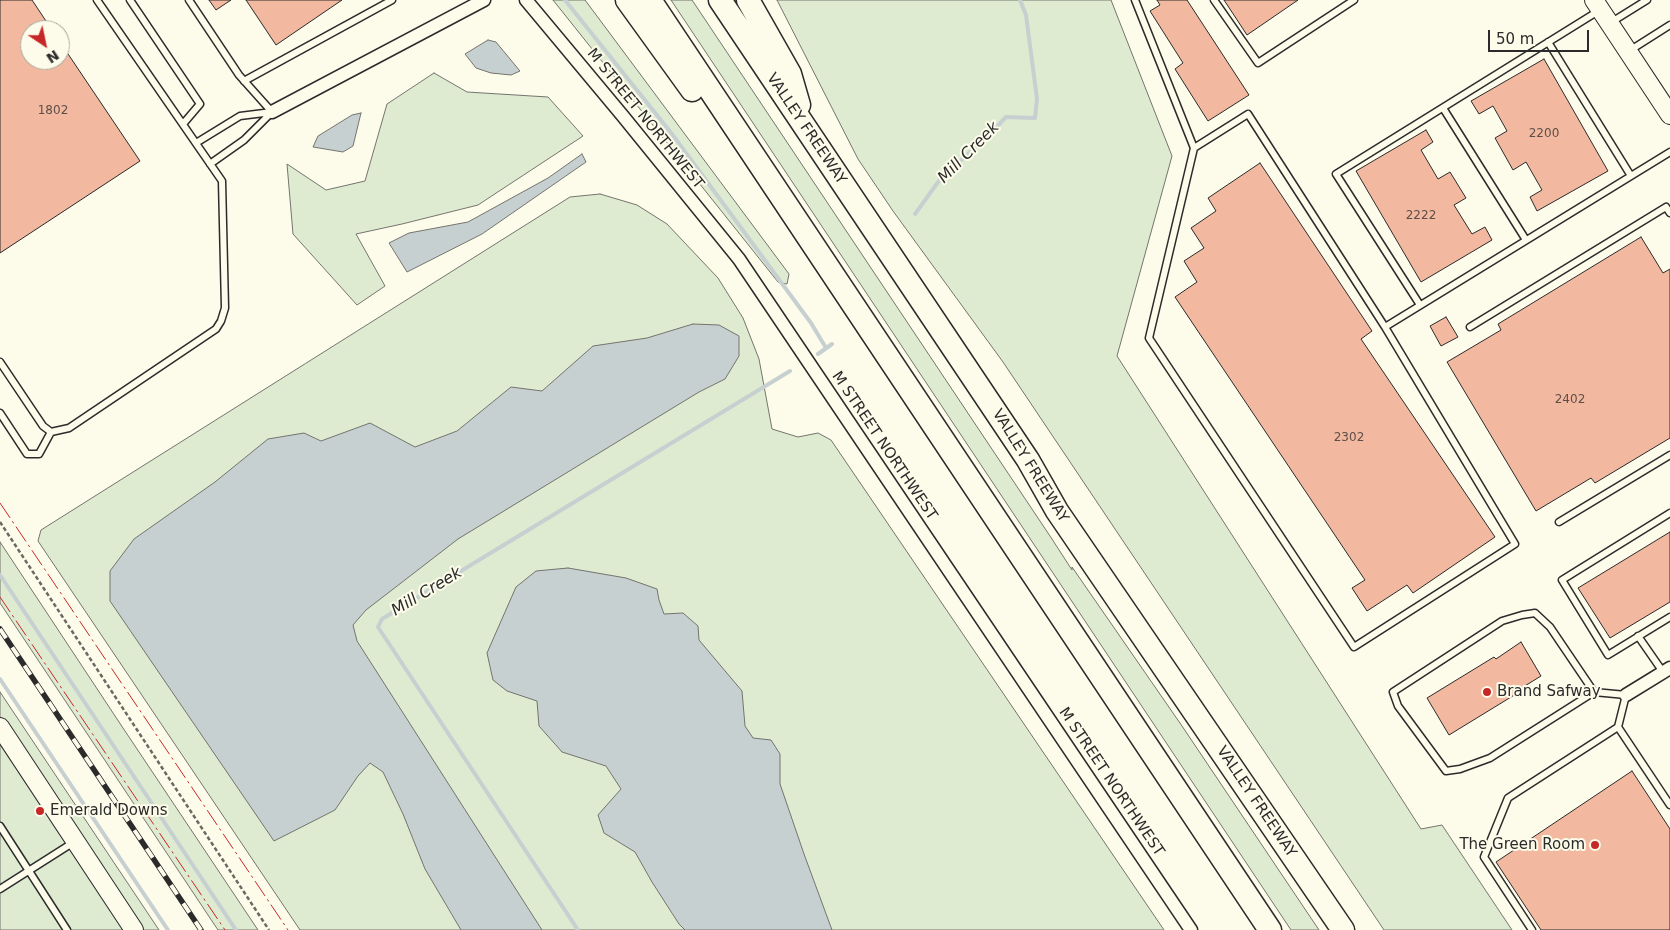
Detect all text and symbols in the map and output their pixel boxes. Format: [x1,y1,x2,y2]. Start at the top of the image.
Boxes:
north arrow [20,20,70,70]
scale bar [1490,20,1591,52]
text: 50 m [1496,30,1534,48]
street label: M STREET NORTHWEST [583,45,707,193]
text: N [43,47,62,67]
street label: VALLEY FREEWAY [762,70,850,188]
house number: 1802 [38,104,68,118]
water label: Mill Creek [934,118,1004,188]
house number: 2200 [1529,127,1559,141]
house number: 2222 [1406,209,1436,223]
street label: M STREET NORTHWEST [827,368,941,524]
house number: 2402 [1555,393,1585,407]
street label: VALLEY FREEWAY [988,406,1072,526]
house number: 2302 [1334,431,1364,445]
water label: Mill Creek [388,563,466,621]
place label: Brand Safway [1497,683,1601,701]
marker: Brand Safway [1481,686,1493,698]
street label: M STREET NORTHWEST [1054,704,1168,860]
street label: VALLEY FREEWAY [1212,743,1300,861]
place label: Emerald Downs [50,802,167,820]
marker: Emerald Downs [34,805,46,817]
place label: The Green Room [1459,836,1585,854]
marker: The Green Room [1589,839,1601,851]

